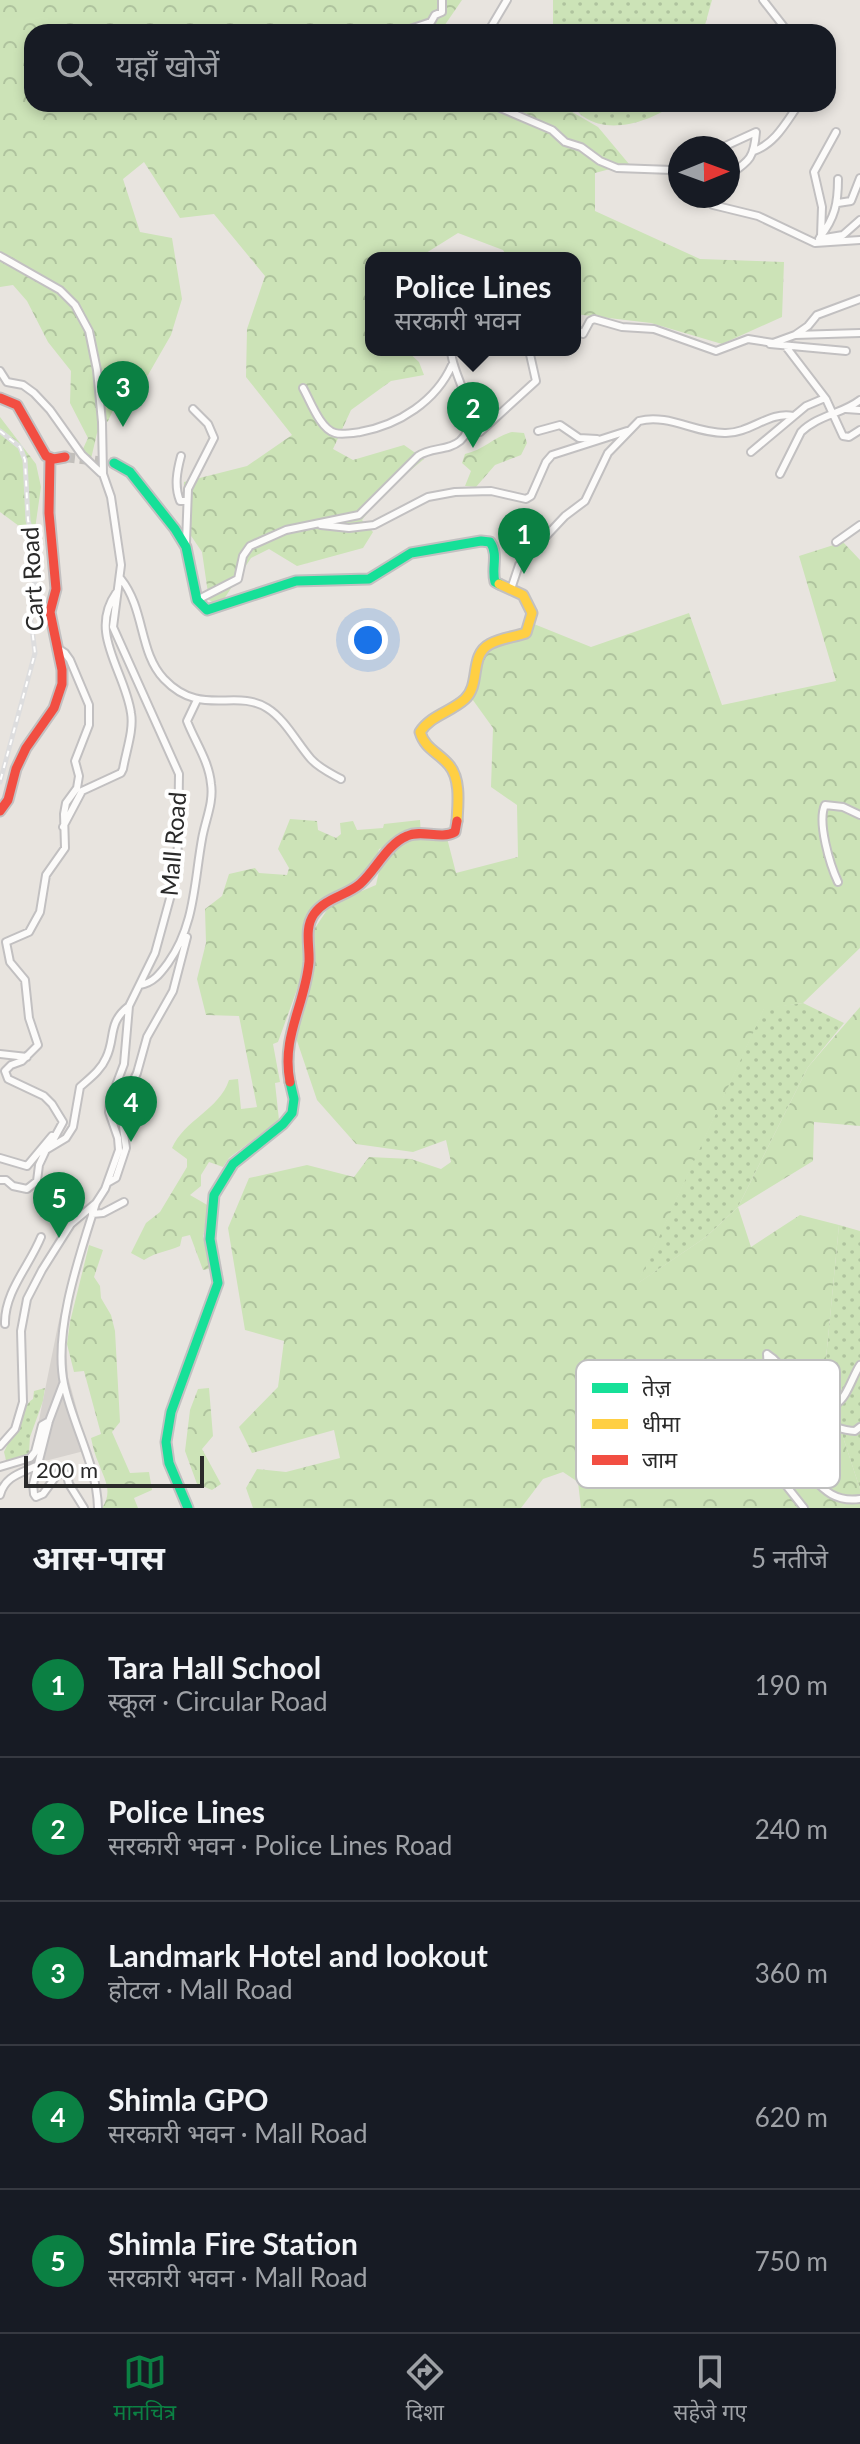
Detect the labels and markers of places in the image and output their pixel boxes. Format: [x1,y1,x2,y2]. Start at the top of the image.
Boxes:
pin: 3 [97,361,149,427]
pin: 2 [447,382,499,448]
pin: 1 [498,508,550,574]
pin: 4 [105,1076,157,1142]
pin: 5 [33,1172,85,1238]

